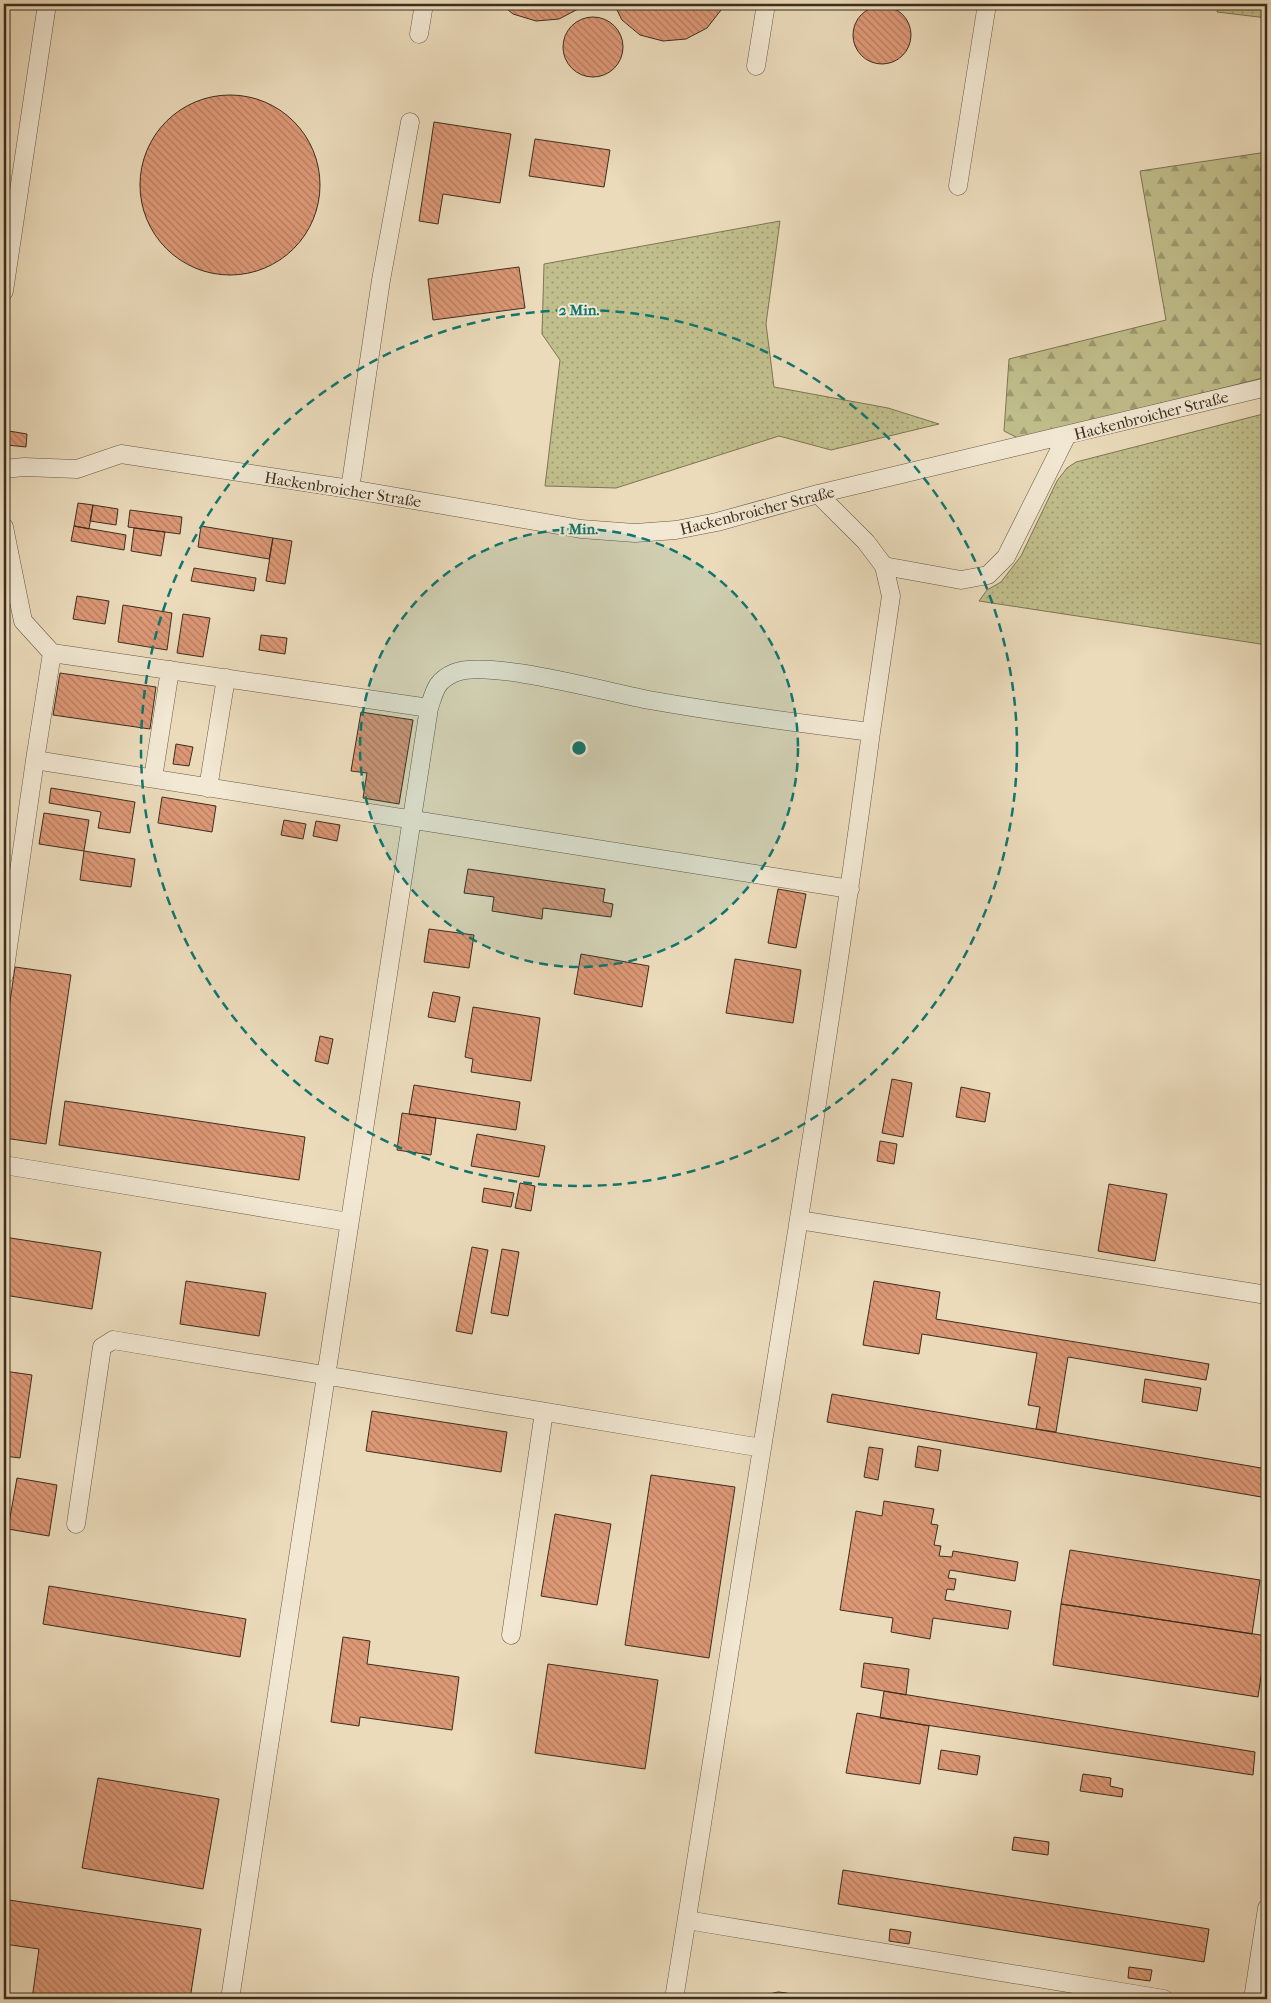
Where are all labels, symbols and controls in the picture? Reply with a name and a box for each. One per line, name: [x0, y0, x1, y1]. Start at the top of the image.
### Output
text: 2 Min.: [559, 301, 599, 319]
street label: Hackenbroicher Straße: [1072, 387, 1230, 444]
street label: Hackenbroicher Straße: [263, 468, 423, 511]
street label: Hackenbroicher Straße: [678, 482, 836, 539]
text: 1 Min.: [560, 520, 598, 538]
centre of rings: [570, 739, 588, 757]

